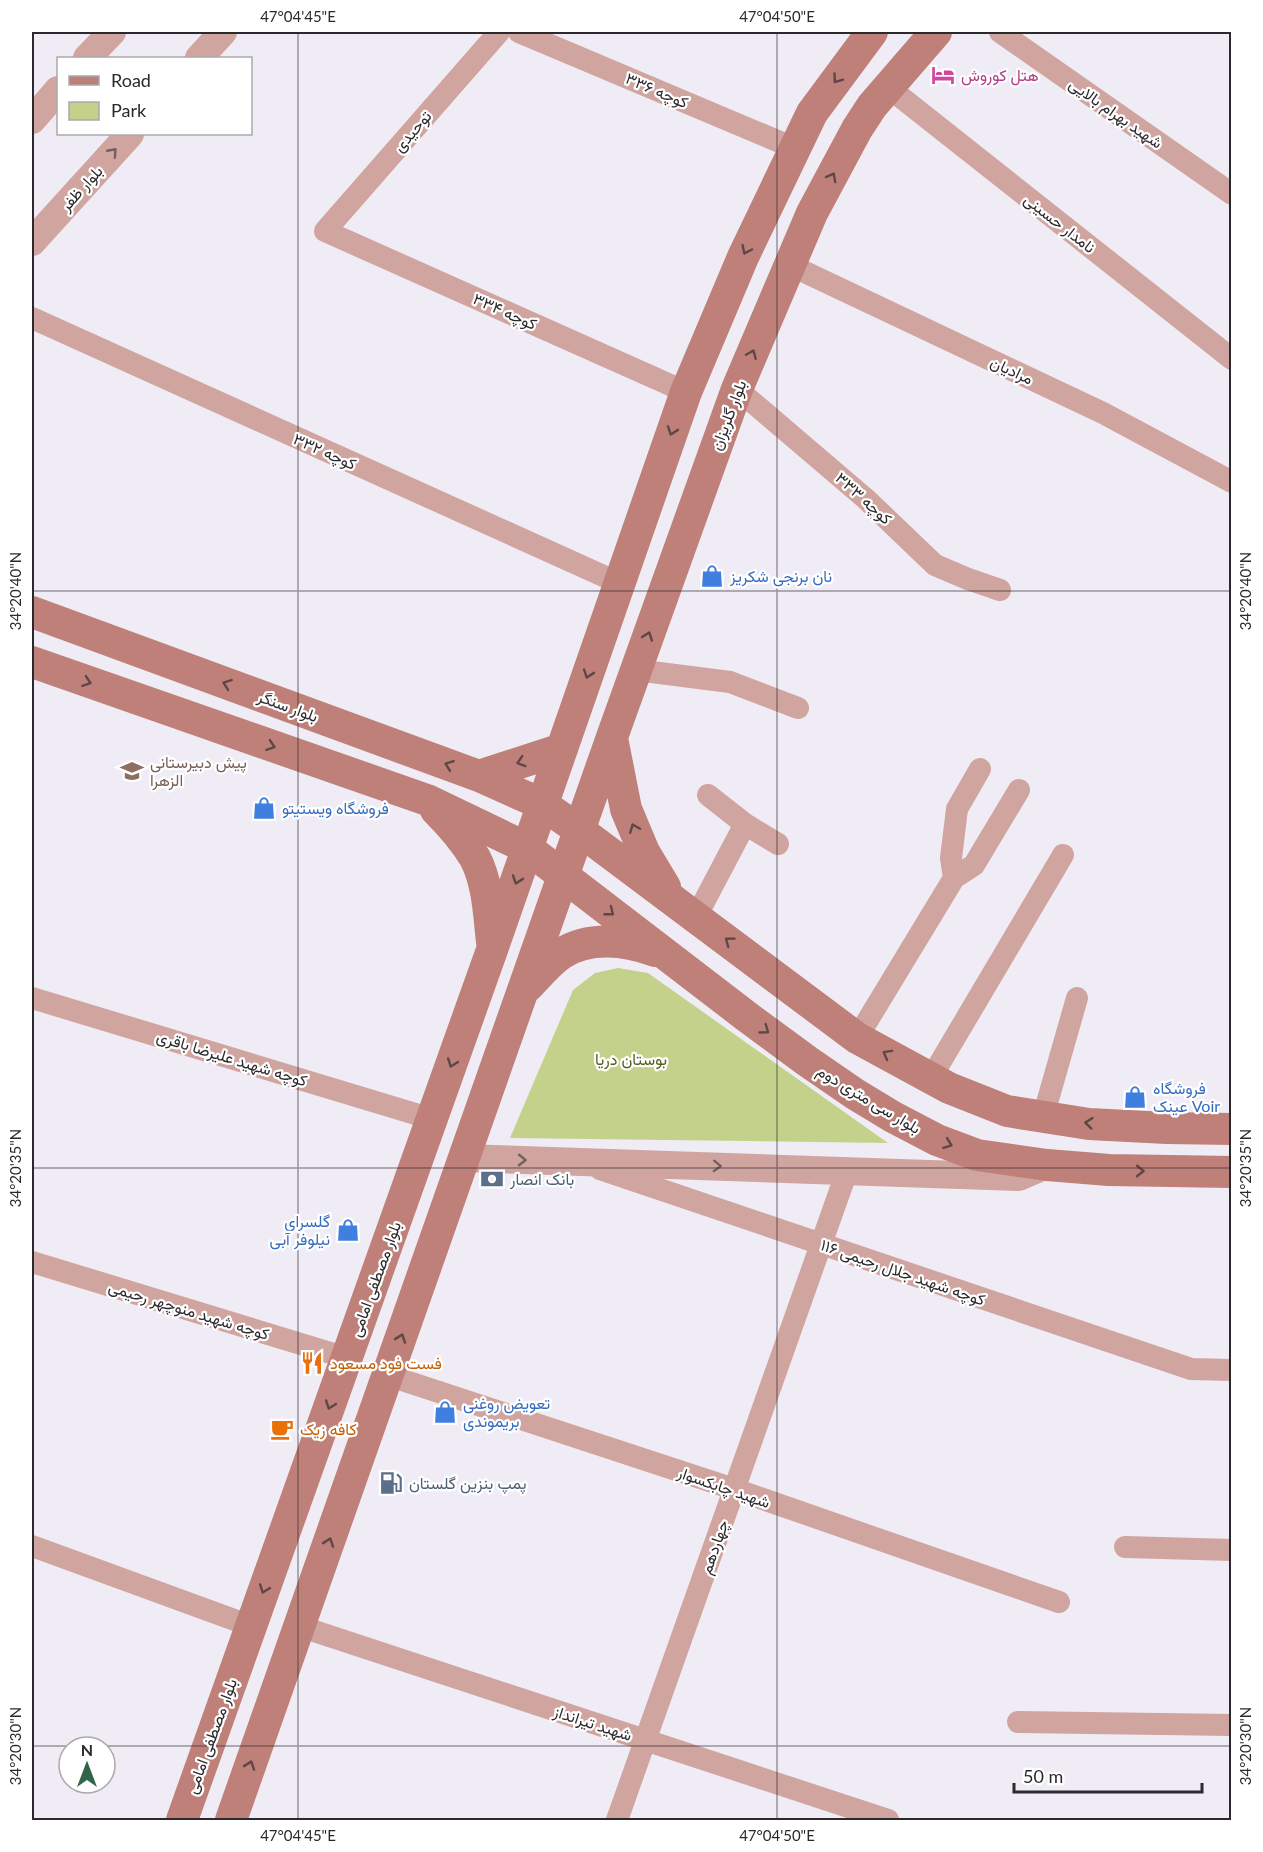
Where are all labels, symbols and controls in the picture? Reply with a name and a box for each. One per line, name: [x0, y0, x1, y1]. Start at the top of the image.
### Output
text: 47°04'45"E: [260, 7, 336, 25]
text: 47°04'50"E: [739, 7, 815, 25]
legend: [57, 57, 252, 135]
hotel icon: هتل کوروش: [930, 62, 956, 88]
place label: هتل کوروش: [961, 65, 1039, 86]
street label: کوچه ۳۳۶: [622, 68, 691, 114]
text: Road: [111, 69, 151, 91]
one-way arrow: [834, 72, 845, 83]
street label: شهید بهرام بالایی: [1065, 73, 1167, 153]
text: Park: [111, 99, 147, 121]
street label: توحیدی: [389, 106, 436, 156]
one-way arrow: [106, 149, 117, 159]
street label: بلوار ظفر: [55, 161, 108, 216]
one-way arrow: [824, 172, 836, 183]
street label: نامدار حسینی: [1020, 189, 1100, 258]
one-way arrow: [742, 244, 754, 255]
street label: کوچه ۳۳۴: [469, 288, 540, 336]
one-way arrow: [744, 350, 756, 361]
street label: مرادیان: [987, 351, 1037, 389]
street label: بلوار گلریزان: [705, 377, 751, 453]
one-way arrow: [667, 425, 680, 436]
street label: کوچه ۳۳۲: [290, 428, 360, 476]
street label: کوچه ۳۳۳: [830, 467, 896, 530]
text: 34°20'40"N: [6, 552, 24, 630]
text: 34°20'40"N: [1236, 552, 1254, 630]
shop icon: نان برنجی شکریز: [699, 563, 725, 589]
place label: نان برنجی شکریز: [729, 566, 832, 587]
one-way arrow: [641, 631, 653, 642]
one-way arrow: [582, 669, 595, 679]
one-way arrow: [81, 674, 92, 687]
one-way arrow: [222, 678, 233, 691]
street label: بلوار سنگر: [254, 686, 321, 727]
one-way arrow: [265, 738, 276, 751]
place label: پیش دبیرستانی الزهرا: [150, 752, 247, 791]
one-way arrow: [516, 755, 527, 768]
school or university icon: پیش دبیرستانی الزهرا: [119, 758, 145, 784]
one-way arrow: [445, 760, 456, 772]
shop icon: فروشگاه ویستیتو: [251, 795, 277, 821]
place label: فروشگاه ویستیتو: [282, 798, 389, 819]
one-way arrow: [629, 823, 641, 834]
one-way arrow: [511, 874, 524, 884]
one-way arrow: [603, 904, 614, 915]
one-way arrow: [724, 937, 735, 948]
one-way arrow: [758, 1023, 769, 1034]
street label: کوچه شهید علیرضا باقری: [154, 1026, 310, 1092]
park label: بوستان دریا: [595, 1049, 667, 1070]
one-way arrow: [883, 1050, 893, 1061]
one-way arrow: [446, 1057, 459, 1068]
street label: بلوار سی متری دوم: [813, 1060, 924, 1139]
place label: فروشگاه عینک Voir: [1153, 1078, 1220, 1116]
shop icon: فروشگاه عینک Voir: [1122, 1084, 1148, 1110]
one-way arrow: [1085, 1117, 1094, 1130]
text: 34°20'35"N: [6, 1129, 24, 1207]
text: 34°20'35"N: [1236, 1129, 1254, 1207]
one-way arrow: [942, 1136, 953, 1149]
one-way arrow: [518, 1153, 527, 1166]
one-way arrow: [713, 1160, 722, 1172]
one-way arrow: [1136, 1164, 1145, 1177]
bank icon: بانک انصار: [479, 1166, 505, 1192]
place label: بانک انصار: [509, 1169, 574, 1190]
place label: گلسرای نیلوفر آبی: [270, 1211, 330, 1250]
shop icon: گلسرای نیلوفر آبی: [335, 1217, 361, 1243]
street label: بلوار مصطفی امامی: [345, 1219, 406, 1340]
street label: کوچه شهید جلال رحیمی ۱۱۶: [817, 1234, 988, 1311]
street label: کوچه شهید منوچهر رحیمی: [106, 1276, 272, 1346]
one-way arrow: [393, 1333, 406, 1344]
restaurant icon: فست فود مسعود: [299, 1350, 325, 1376]
place label: فست فود مسعود: [330, 1353, 442, 1374]
place label: تعویض روغنی بریموندی: [463, 1393, 550, 1432]
one-way arrow: [324, 1399, 337, 1410]
shop icon: تعویض روغنی بریموندی: [432, 1399, 458, 1425]
cafe icon: کافه زیک: [269, 1416, 295, 1442]
place label: کافه زیک: [300, 1419, 357, 1440]
street label: شهید چابکسوار: [673, 1461, 773, 1514]
fuel station icon: پمپ بنزین گلستان: [378, 1470, 404, 1496]
place label: پمپ بنزین گلستان: [409, 1473, 526, 1495]
street label: چهاردهم: [695, 1517, 735, 1577]
one-way arrow: [321, 1537, 334, 1548]
one-way arrow: [259, 1583, 271, 1594]
street label: بلوار مصطفی امامی: [181, 1676, 242, 1797]
street label: شهید تیرانداز: [550, 1701, 635, 1746]
text: 34°20'30"N: [6, 1707, 24, 1785]
text: 34°20'30"N: [1236, 1707, 1254, 1785]
north arrow: [57, 1735, 117, 1795]
text: N: [81, 1740, 93, 1759]
scale bar: [1014, 1756, 1202, 1794]
one-way arrow: [243, 1760, 256, 1771]
text: 50 m: [1023, 1765, 1063, 1787]
text: 47°04'45"E: [260, 1826, 336, 1844]
text: 47°04'50"E: [739, 1826, 815, 1844]

